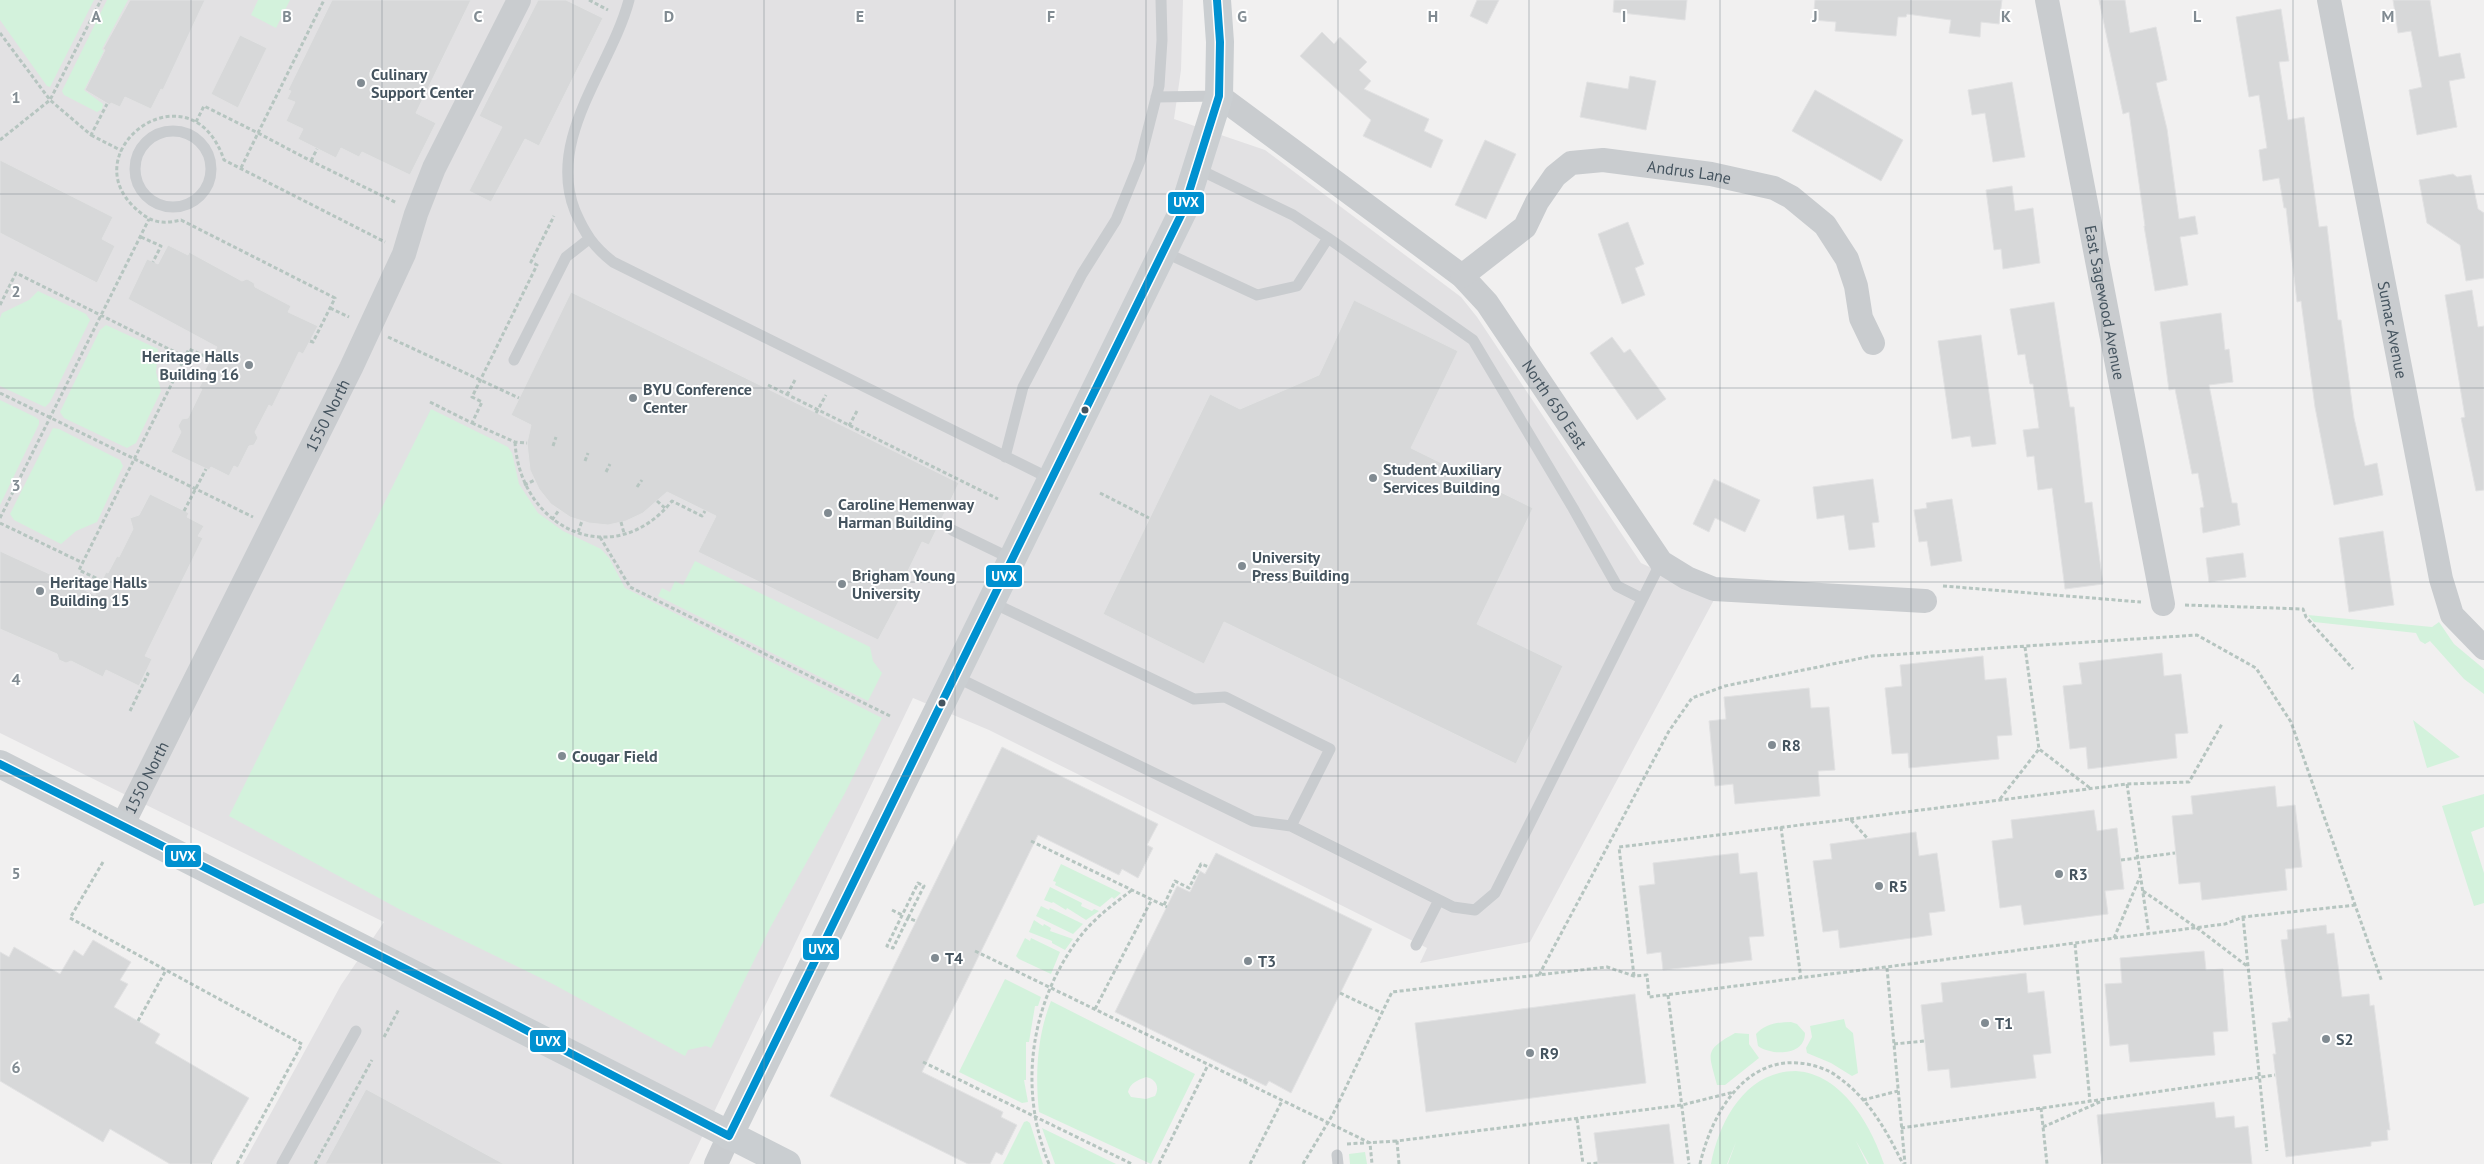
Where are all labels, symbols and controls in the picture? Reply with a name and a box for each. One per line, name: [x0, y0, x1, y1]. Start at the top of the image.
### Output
text: A: [91, 6, 101, 26]
text: B: [282, 6, 292, 26]
text: C: [474, 6, 483, 26]
text: D: [664, 6, 674, 26]
text: E: [856, 6, 864, 26]
text: F: [1047, 6, 1055, 26]
text: G: [1237, 6, 1247, 26]
text: H: [1428, 6, 1438, 26]
text: I: [1622, 6, 1626, 26]
text: J: [1811, 6, 1818, 26]
text: K: [2001, 6, 2011, 26]
text: L: [2193, 6, 2202, 26]
text: M: [2382, 6, 2394, 26]
place label: Culinary Support Center: [371, 64, 474, 102]
marker: Culinary Support Center: [355, 77, 367, 89]
text: 1: [11, 87, 21, 107]
street label: Andrus Lane: [1646, 156, 1733, 188]
line badge: UVX: [1167, 191, 1205, 215]
text: UVX: [1173, 193, 1199, 211]
street label: East Sagewood Avenue: [2080, 223, 2130, 382]
street label: Sumac Avenue: [2374, 280, 2412, 380]
text: 2: [11, 281, 21, 301]
place label: Heritage Halls Building 16: [142, 346, 239, 384]
street label: North 650 East: [1518, 356, 1592, 453]
marker: Heritage Halls Building 16: [243, 359, 255, 371]
street label: 1550 North: [301, 376, 354, 455]
place label: BYU Conference Center: [643, 379, 752, 417]
marker: BYU Conference Center: [627, 392, 639, 404]
unlabelled marker: [1080, 405, 1090, 415]
place label: Student Auxiliary Services Building: [1383, 459, 1502, 497]
marker: Student Auxiliary Services Building: [1367, 472, 1379, 484]
text: 3: [11, 475, 21, 495]
place label: Caroline Hemenway Harman Building: [838, 494, 975, 532]
marker: Caroline Hemenway Harman Building: [822, 507, 834, 519]
place label: University Press Building: [1252, 547, 1349, 585]
marker: University Press Building: [1236, 560, 1248, 572]
line badge: UVX: [985, 564, 1023, 588]
place label: Brigham Young University: [852, 565, 955, 603]
text: UVX: [991, 567, 1017, 585]
place label: Heritage Halls Building 15: [50, 572, 147, 610]
marker: Brigham Young University: [836, 578, 848, 590]
marker: Heritage Halls Building 15: [34, 585, 46, 597]
text: 4: [11, 669, 21, 689]
unlabelled marker: [937, 698, 947, 708]
place label: R8: [1782, 735, 1801, 755]
street label: 1550 North: [120, 738, 173, 817]
marker: R8: [1766, 739, 1778, 751]
place label: Cougar Field: [572, 746, 658, 766]
marker: Cougar Field: [556, 750, 568, 762]
line badge: UVX: [164, 844, 202, 868]
text: UVX: [170, 847, 196, 865]
text: 5: [11, 863, 21, 883]
place label: R3: [2069, 864, 2088, 884]
marker: R3: [2053, 868, 2065, 880]
place label: R5: [1889, 876, 1908, 896]
marker: R5: [1873, 880, 1885, 892]
line badge: UVX: [802, 937, 840, 961]
text: UVX: [808, 940, 834, 958]
place label: T4: [945, 948, 963, 968]
place label: T3: [1258, 951, 1276, 971]
marker: T4: [929, 952, 941, 964]
marker: T3: [1242, 955, 1254, 967]
place label: T1: [1995, 1013, 2013, 1033]
marker: T1: [1979, 1017, 1991, 1029]
line badge: UVX: [529, 1029, 567, 1053]
place label: S2: [2336, 1029, 2354, 1049]
text: UVX: [535, 1032, 561, 1050]
marker: S2: [2320, 1033, 2332, 1045]
place label: R9: [1540, 1043, 1559, 1063]
marker: R9: [1524, 1047, 1536, 1059]
text: 6: [11, 1057, 21, 1077]

